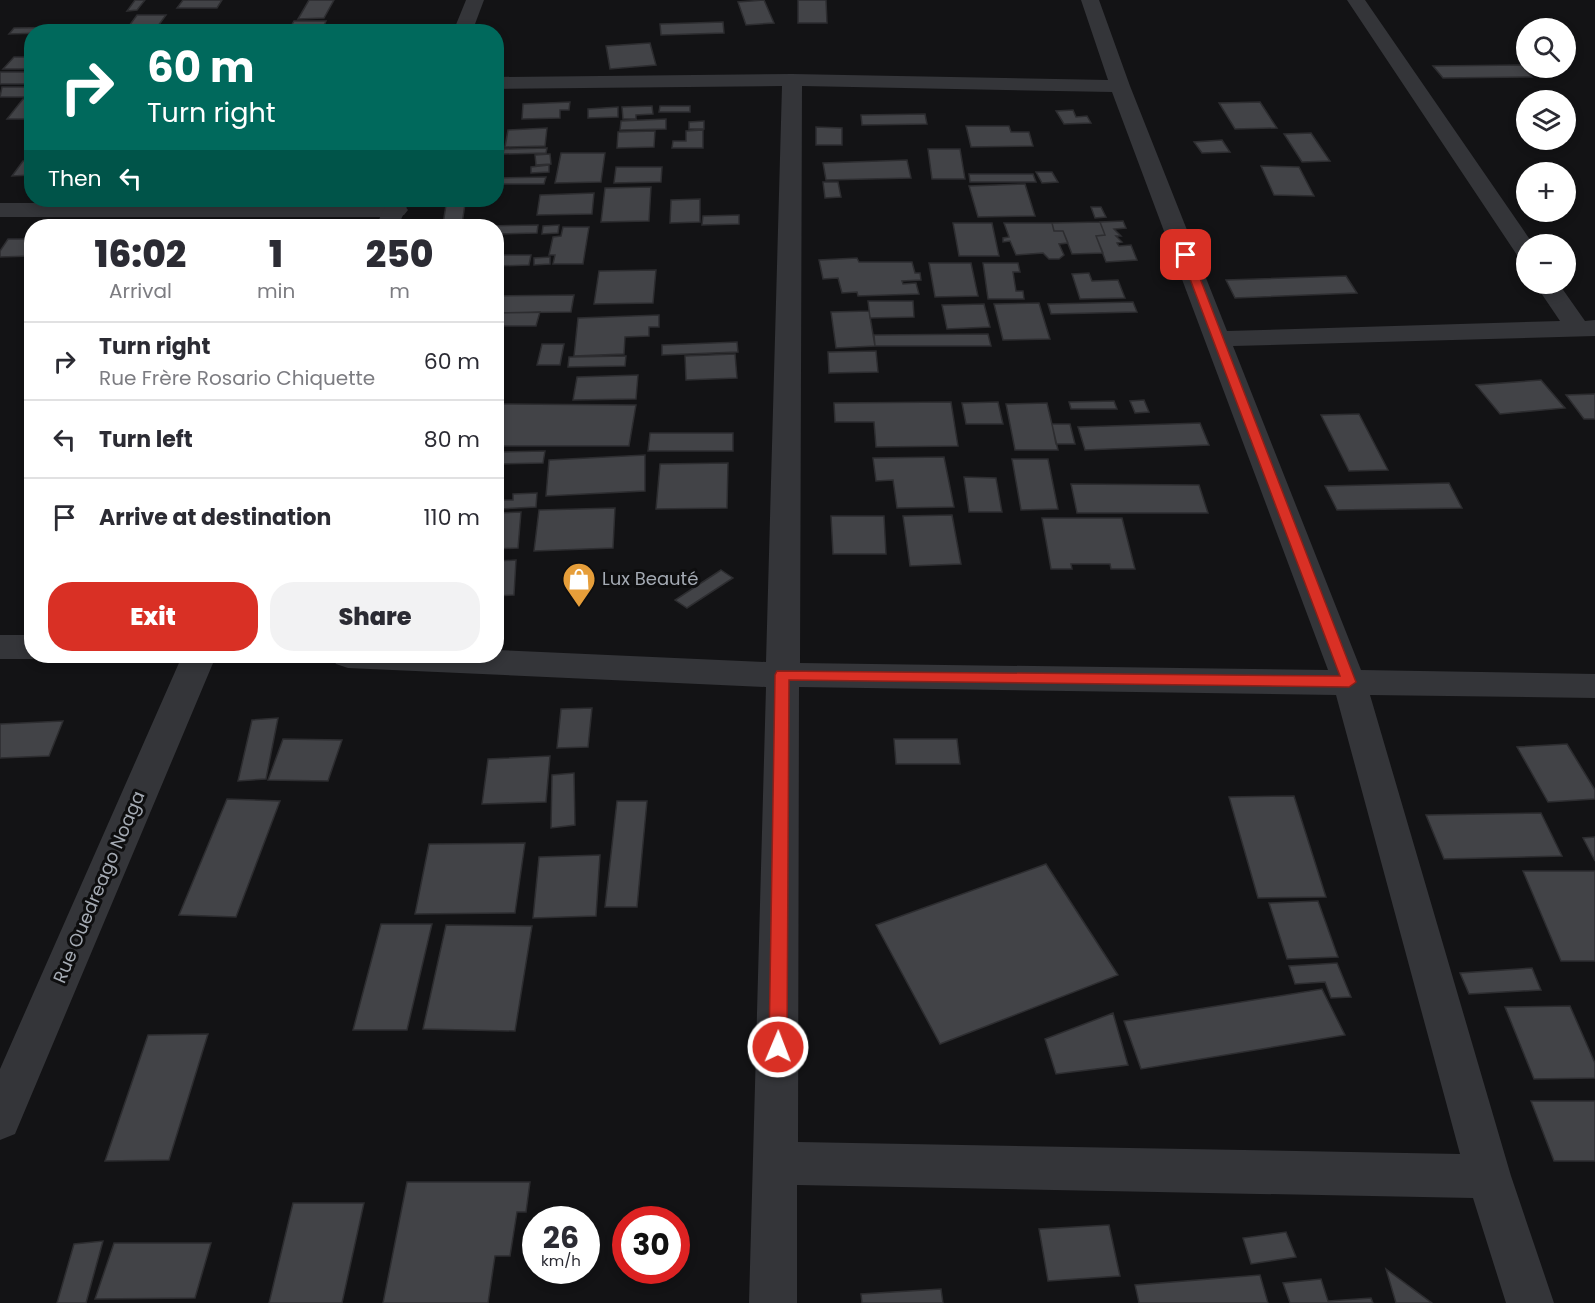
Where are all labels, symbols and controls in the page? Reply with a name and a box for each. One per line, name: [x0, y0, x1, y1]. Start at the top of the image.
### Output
map controls: [1516, 18, 1576, 294]
button: search: [1516, 18, 1576, 78]
text: 60 m: [147, 38, 255, 97]
icon: right: [48, 48, 126, 126]
button: layers: [1516, 90, 1576, 150]
text: Turn right: [147, 94, 276, 131]
icon: left: [114, 162, 147, 195]
button: +: [1516, 162, 1576, 222]
text: Then: [48, 163, 102, 194]
text: 16:02: [95, 229, 186, 280]
text: 1: [269, 229, 283, 280]
text: 250: [366, 229, 433, 280]
pin: [1160, 229, 1211, 280]
button: −: [1516, 234, 1576, 294]
icon: arrive: [1169, 238, 1202, 271]
text: Arrival: [109, 277, 172, 305]
text: min: [257, 277, 295, 305]
text: m: [389, 277, 410, 305]
text: Turn right: [99, 331, 210, 362]
icon: right: [48, 345, 81, 378]
text: 60 m: [424, 346, 480, 377]
text: Rue Frère Rosario Chiquette: [99, 364, 375, 392]
icon: left: [48, 423, 81, 456]
text: Turn left: [99, 424, 193, 455]
text: 80 m: [424, 424, 480, 455]
icon: arrive: [48, 501, 81, 534]
text: Arrive at destination: [99, 502, 331, 533]
text: 110 m: [424, 502, 480, 533]
shop icon: Lux Beauté: [561, 561, 597, 608]
place label: Lux Beauté: [602, 566, 698, 591]
button: Exit: [48, 582, 258, 651]
button: Share: [270, 582, 480, 651]
street label: Rue Ouedreago Noaga: [47, 787, 150, 987]
position arrow: [746, 1015, 810, 1079]
speed limit sign: 30: [612, 1206, 690, 1284]
text: 26: [543, 1216, 579, 1259]
text: km/h: [541, 1250, 581, 1271]

